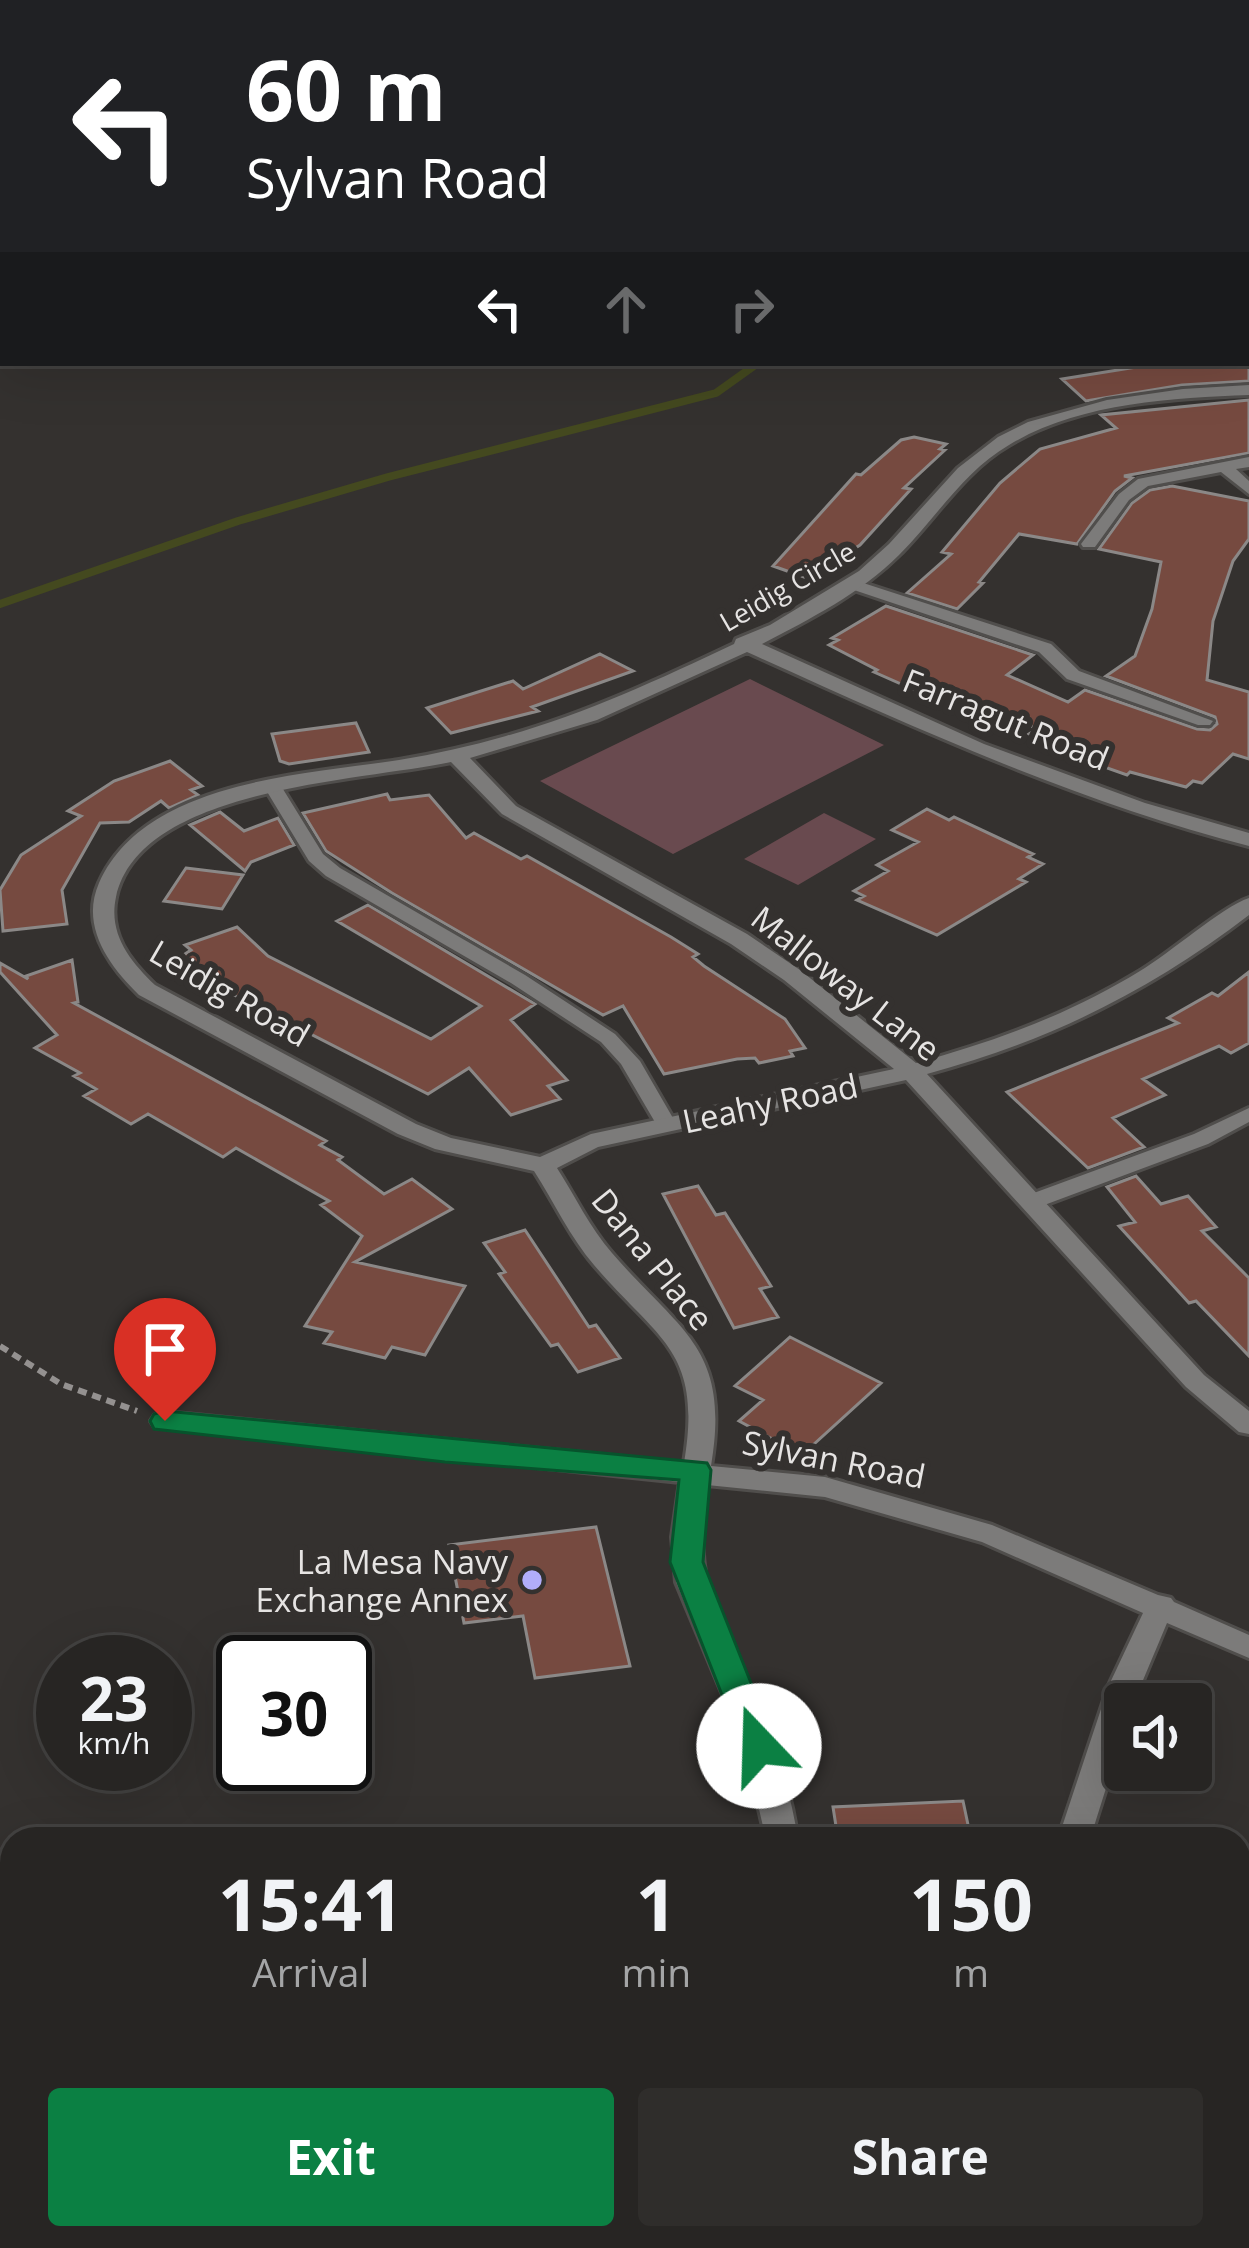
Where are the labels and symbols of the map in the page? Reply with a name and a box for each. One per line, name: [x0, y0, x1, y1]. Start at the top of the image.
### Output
street label: Leidig Circle: [712, 532, 862, 640]
street label: Farragut Road: [897, 657, 1115, 781]
street label: Malloway Lane: [742, 895, 950, 1071]
street label: Leidig Road: [142, 929, 318, 1057]
street label: Leahy Road: [678, 1062, 862, 1144]
street label: Dana Place: [582, 1179, 724, 1339]
pin: [114, 1298, 216, 1421]
street label: Sylvan Road: [739, 1419, 929, 1499]
place label: La Mesa Navy Exchange Annex: [256, 1539, 508, 1622]
marker: La Mesa Navy Exchange Annex: [519, 1567, 545, 1593]
speed limit sign: 30: [216, 1635, 372, 1791]
position arrow: [696, 1683, 822, 1809]

